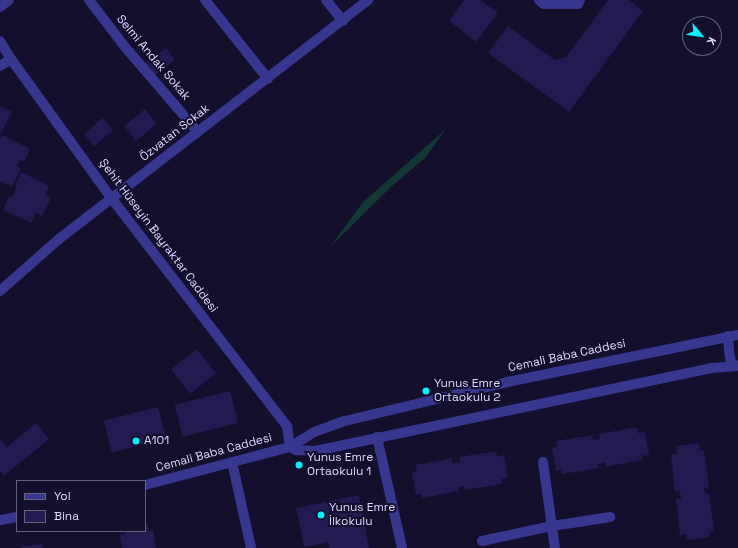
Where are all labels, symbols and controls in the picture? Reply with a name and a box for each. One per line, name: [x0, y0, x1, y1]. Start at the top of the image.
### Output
street label: Selmi Andak Sokak: [113, 12, 193, 104]
north arrow: [682, 16, 722, 56]
text: K: [704, 35, 719, 48]
street label: Özvatan Sokak: [137, 101, 213, 165]
street label: Şehit Hüseyin Bayraktar Caddesi: [95, 156, 221, 316]
street label: Cemali Baba Caddesi: [507, 337, 627, 375]
place label: Yunus Emre Ortaokulu 2: [434, 377, 501, 405]
marker: Yunus Emre Ortaokulu 2: [421, 386, 431, 396]
street label: Cemali Baba Caddesi: [154, 431, 274, 475]
place label: A101: [144, 434, 169, 448]
marker: A101: [131, 436, 141, 446]
place label: Yunus Emre Ortaokulu 1: [307, 451, 373, 479]
marker: Yunus Emre Ortaokulu 1: [294, 460, 304, 470]
legend: [16, 480, 146, 532]
text: Yol: [54, 488, 71, 504]
place label: Yunus Emre İlkokulu: [329, 501, 395, 529]
text: Bina: [54, 508, 79, 524]
marker: Yunus Emre İlkokulu: [316, 510, 326, 520]

